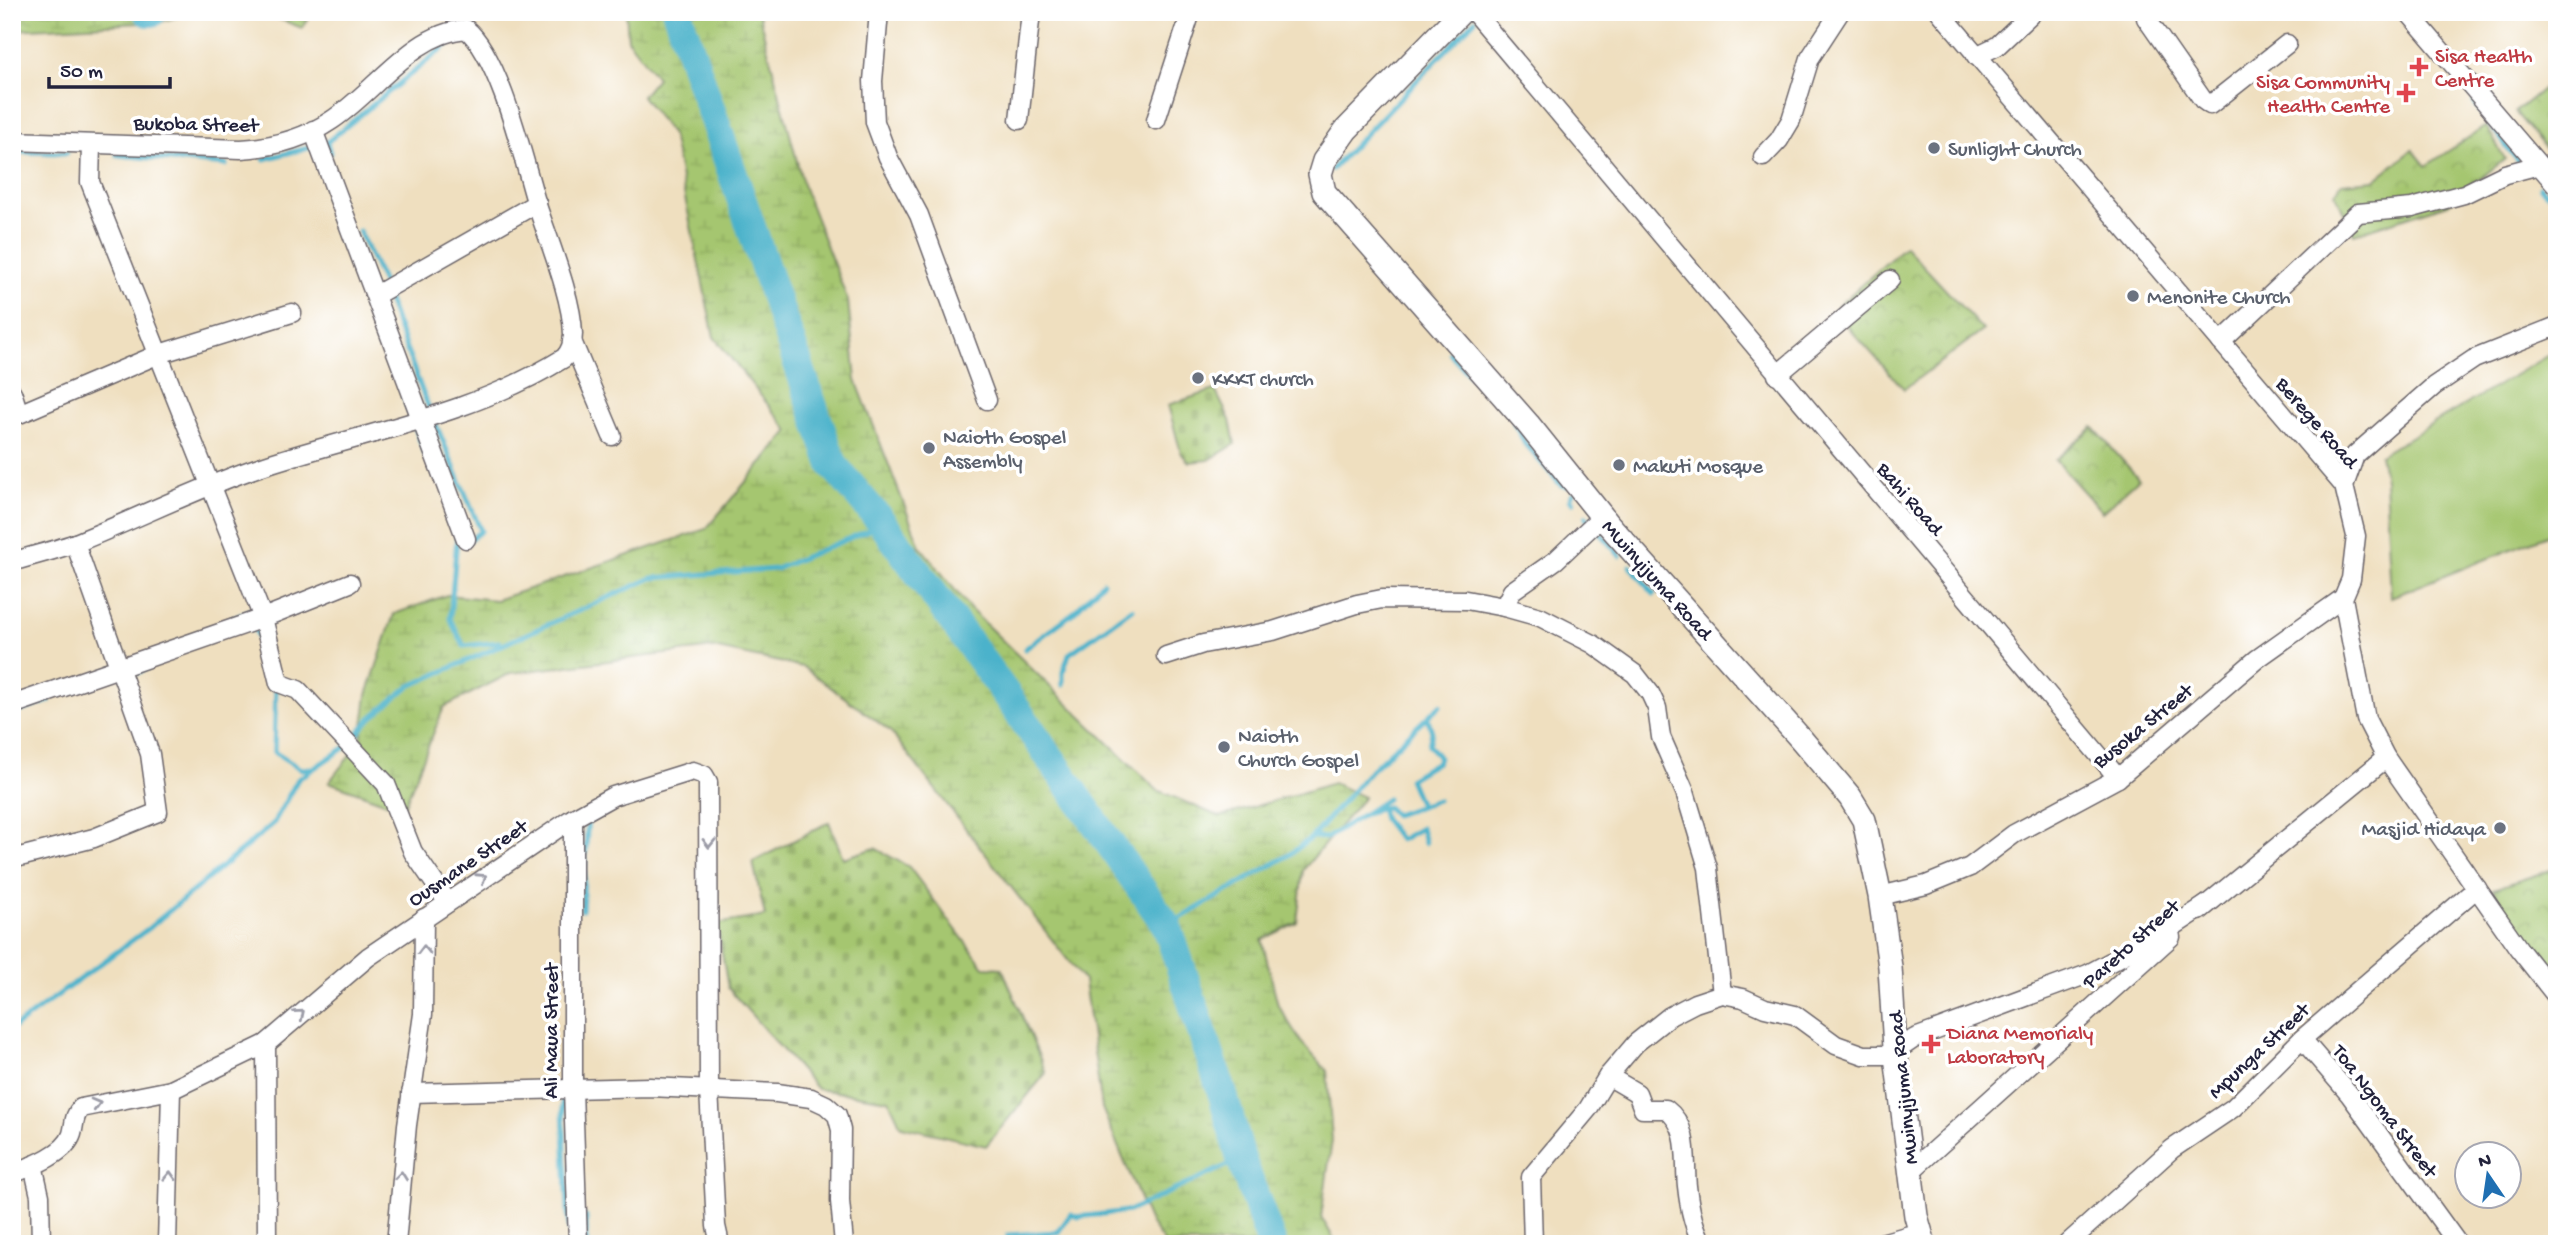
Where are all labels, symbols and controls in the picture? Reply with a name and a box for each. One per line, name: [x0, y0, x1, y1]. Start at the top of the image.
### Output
scale bar: [49, 46, 170, 90]
place label: Sisa Health Centre: [2435, 46, 2533, 95]
marker: Sisa Health Centre: [2409, 57, 2429, 77]
text: 50 m: [60, 61, 103, 86]
place label: Sisa Community Health Centre: [2256, 72, 2391, 121]
marker: Sisa Community Health Centre: [2396, 83, 2416, 103]
street label: Bukoba Street: [132, 113, 261, 140]
place label: Sunlight Church: [1948, 139, 2082, 164]
marker: Sunlight Church: [1926, 140, 1942, 156]
place label: Menonite Church: [2147, 287, 2291, 312]
marker: Menonite Church: [2125, 288, 2141, 304]
place label: KKKT church: [1212, 369, 1314, 394]
marker: KKKT church: [1190, 370, 1206, 386]
street label: Berege Road: [2268, 373, 2363, 477]
place label: Naioth Gospel Assembly: [943, 427, 1066, 476]
marker: Naioth Gospel Assembly: [921, 440, 937, 456]
place label: Makuti Mosque: [1633, 456, 1764, 481]
marker: Makuti Mosque: [1611, 457, 1627, 473]
street label: Bahi Road: [1869, 458, 1948, 543]
street label: Mwinyijuma Road: [1595, 516, 1717, 648]
street label: Busoka Street: [2088, 678, 2201, 776]
place label: Naioth Church Gospel: [1238, 726, 1359, 775]
marker: Naioth Church Gospel: [1216, 739, 1232, 755]
street label: Ousmane Street: [405, 814, 535, 914]
place label: Masjid Hidaya: [2362, 819, 2487, 844]
marker: Masjid Hidaya: [2492, 820, 2508, 836]
one-way arrow: [701, 838, 717, 848]
one-way arrow: [474, 874, 487, 886]
street label: Pareto Street: [2078, 894, 2188, 996]
one-way arrow: [417, 944, 432, 955]
street label: Ali Maua Street: [541, 961, 566, 1099]
street label: Mpunga Street: [2205, 998, 2318, 1106]
street label: Mwinyijuma Road: [1885, 1008, 1926, 1165]
one-way arrow: [292, 1010, 305, 1022]
place label: Diana Memorialy Laboratory: [1945, 1023, 2093, 1072]
marker: Diana Memorialy Laboratory: [1921, 1034, 1941, 1054]
street label: Toa Ngoma Street: [2325, 1040, 2443, 1185]
one-way arrow: [90, 1098, 102, 1112]
north arrow: [2454, 1140, 2524, 1210]
text: N: [2476, 1149, 2494, 1174]
one-way arrow: [163, 1170, 178, 1181]
one-way arrow: [394, 1170, 409, 1182]

